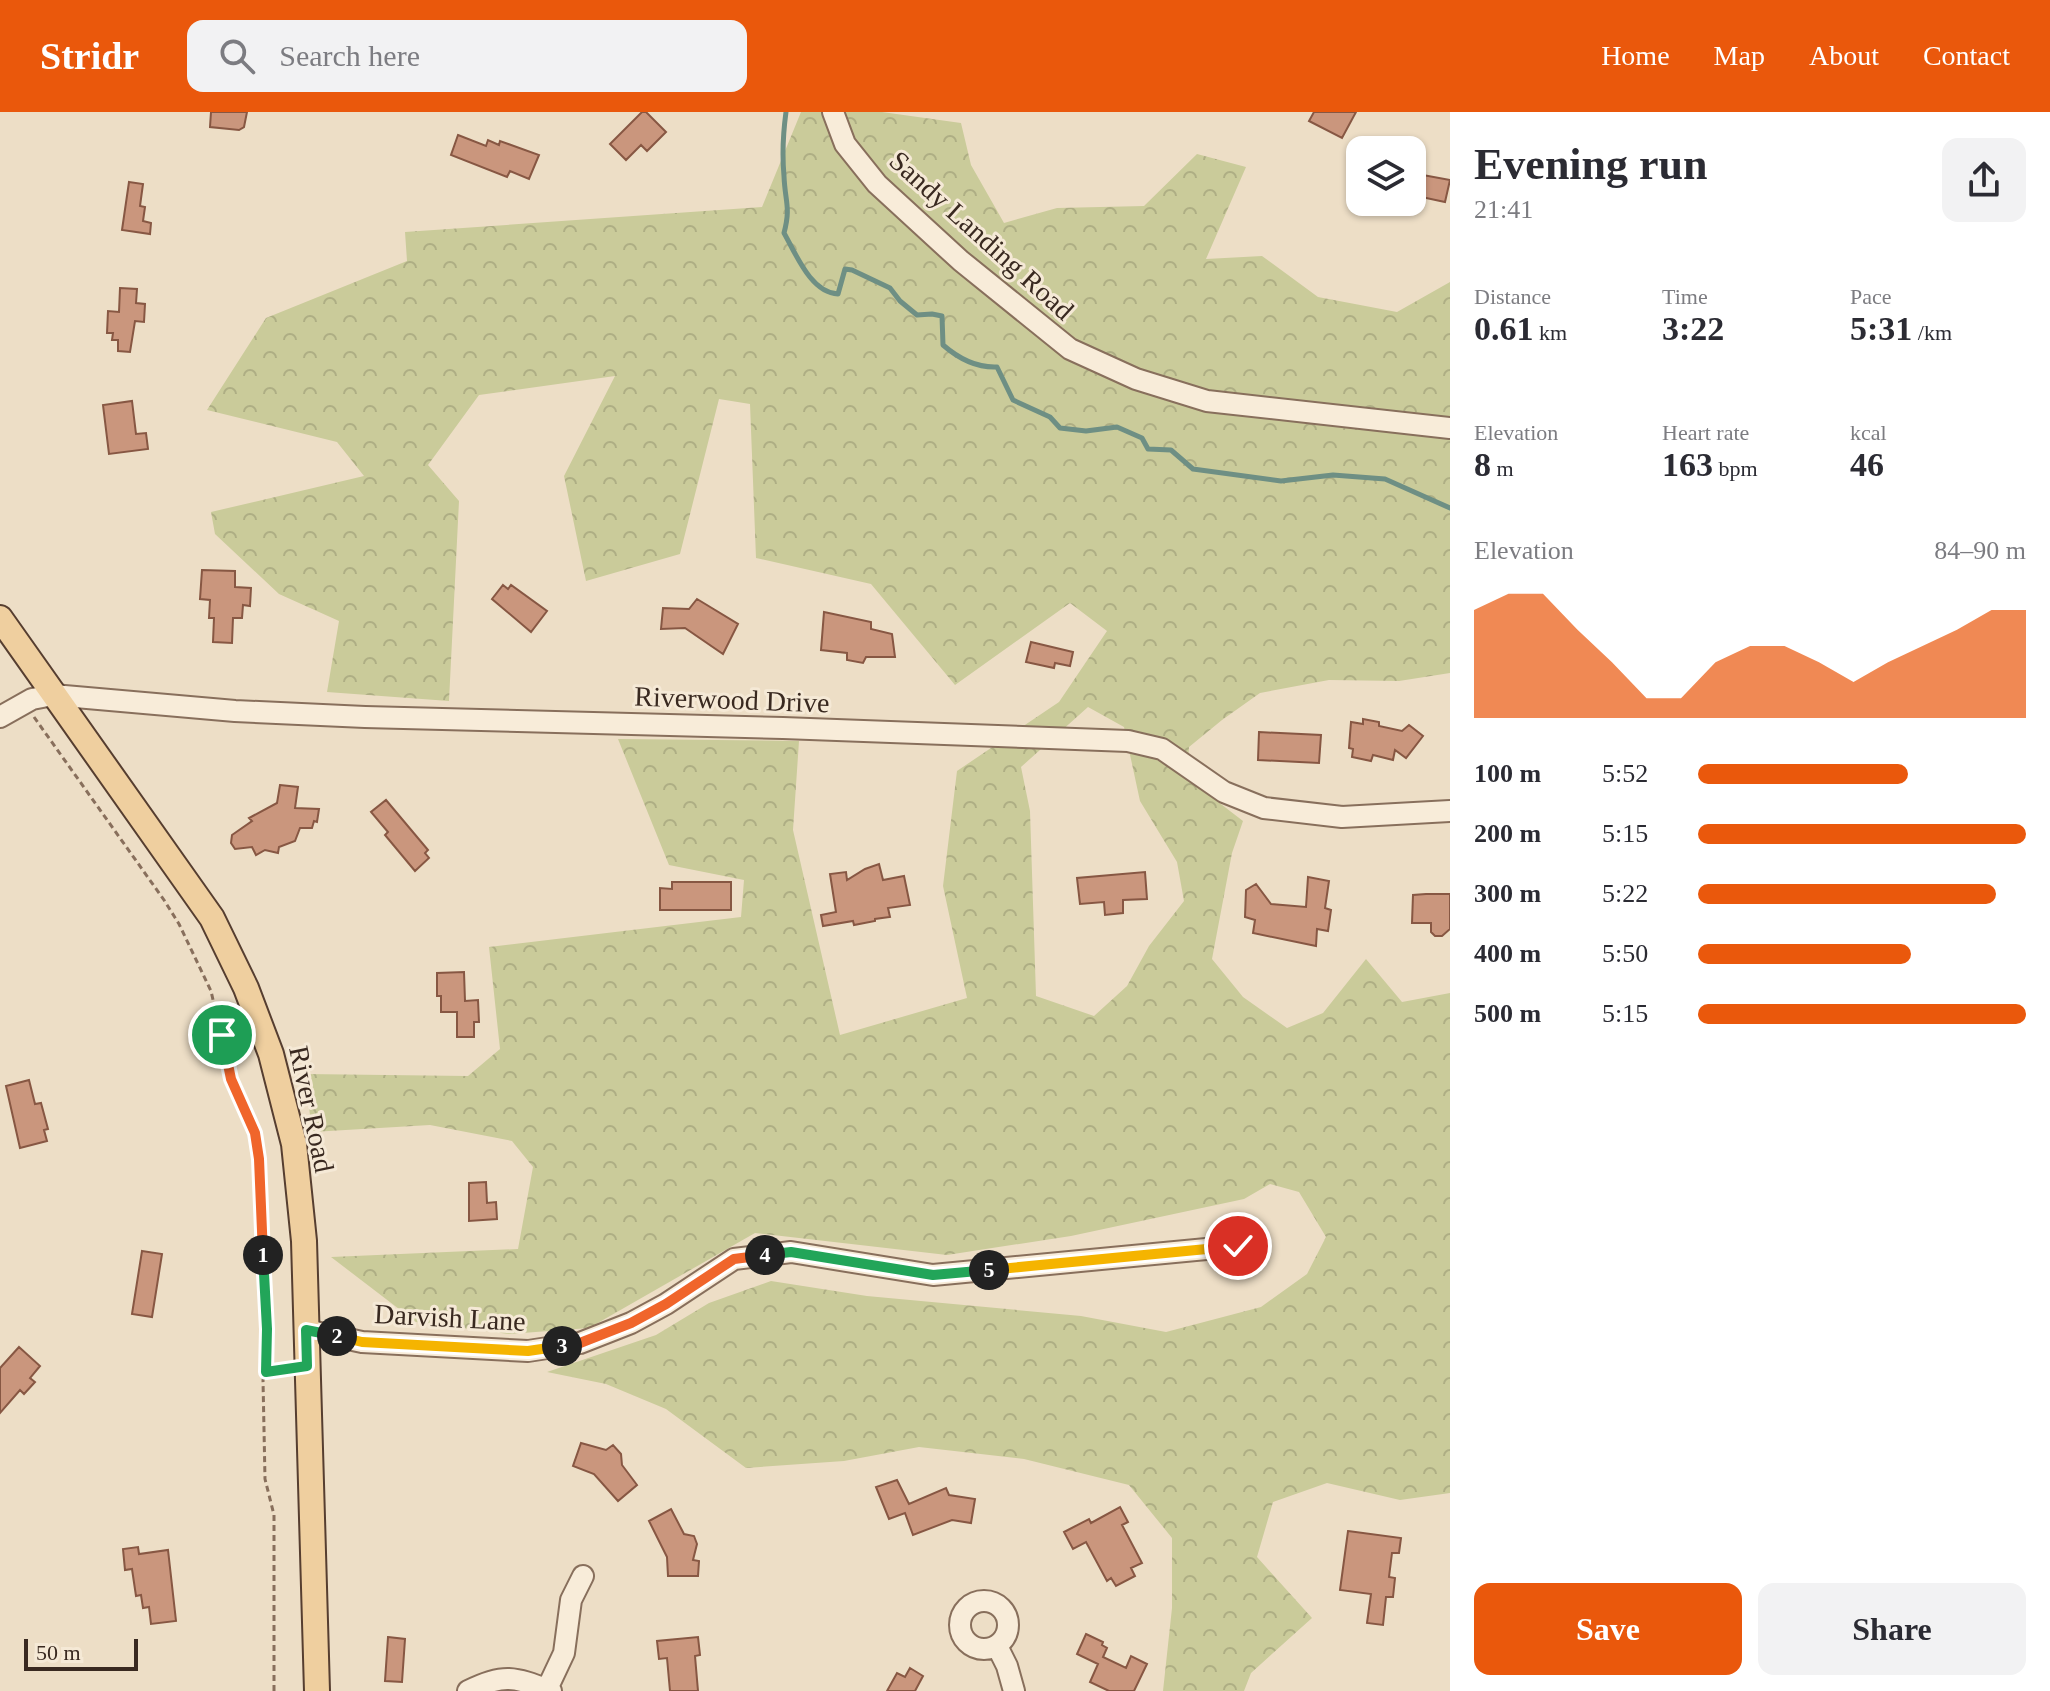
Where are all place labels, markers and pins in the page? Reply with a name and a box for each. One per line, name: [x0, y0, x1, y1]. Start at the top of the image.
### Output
pin: [188, 1001, 256, 1069]
pin: [1204, 1212, 1272, 1280]
pin: 1: [243, 1235, 283, 1275]
pin: 4: [745, 1235, 785, 1275]
pin: 5: [969, 1250, 1009, 1290]
pin: 2: [317, 1316, 357, 1356]
pin: 3: [542, 1326, 582, 1366]

